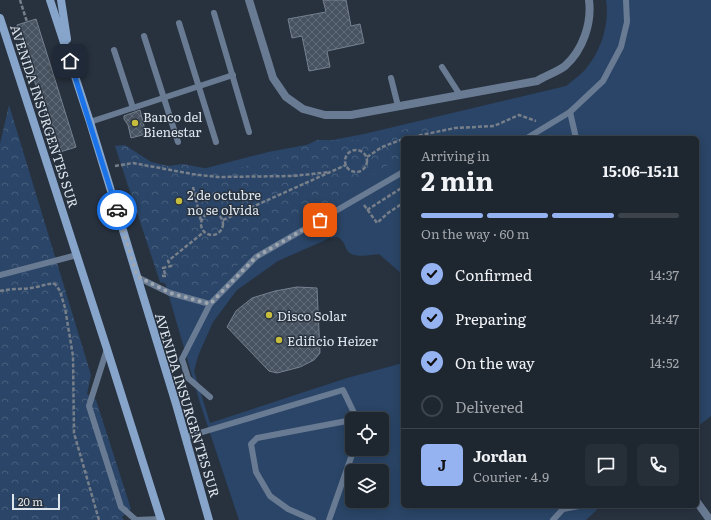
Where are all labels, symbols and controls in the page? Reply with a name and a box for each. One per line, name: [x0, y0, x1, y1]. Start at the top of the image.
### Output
street label: AVENIDA INSURGENTES SUR: [6, 22, 84, 211]
pin: [53, 44, 87, 78]
icon: home: [59, 50, 81, 72]
place label: Banco del Bienestar: [143, 107, 203, 141]
marker: Banco del Bienestar: [130, 118, 140, 128]
text: Arriving in: [421, 146, 490, 165]
text: 15:06–15:11: [602, 159, 679, 182]
text: 2 min: [421, 160, 494, 199]
place label: 2 de octubre no se olvida: [187, 185, 261, 219]
courier: [97, 190, 137, 230]
marker: 2 de octubre no se olvida: [174, 196, 184, 206]
icon: car: [106, 199, 128, 221]
pin: [303, 203, 337, 237]
icon: bag: [309, 209, 331, 231]
text: On the way · 60 m: [421, 224, 529, 243]
icon: check: [421, 263, 443, 285]
text: Confirmed: [455, 263, 532, 286]
text: 14:37: [650, 265, 679, 284]
place label: Disco Solar: [277, 306, 347, 325]
icon: check: [421, 307, 443, 329]
text: Preparing: [455, 307, 526, 330]
text: 14:47: [650, 309, 679, 328]
street label: AVENIDA INSURGENTES SUR: [151, 310, 225, 500]
marker: Disco Solar: [264, 310, 274, 320]
place label: Edificio Heizer: [287, 331, 379, 350]
marker: Edificio Heizer: [274, 335, 284, 345]
icon: check: [421, 351, 443, 373]
text: On the way: [455, 351, 535, 374]
text: 14:52: [650, 353, 679, 372]
text: Delivered: [455, 395, 524, 418]
map controls: [345, 412, 389, 508]
button: locate: [345, 412, 389, 456]
text: Jordan: [473, 444, 527, 467]
button: chat: [585, 444, 627, 486]
button: phone: [637, 444, 679, 486]
text: J: [438, 453, 446, 476]
button: layers: [345, 464, 389, 508]
text: Courier · 4.9: [473, 467, 549, 486]
scale bar: [12, 492, 60, 511]
text: 20 m: [18, 493, 43, 509]

